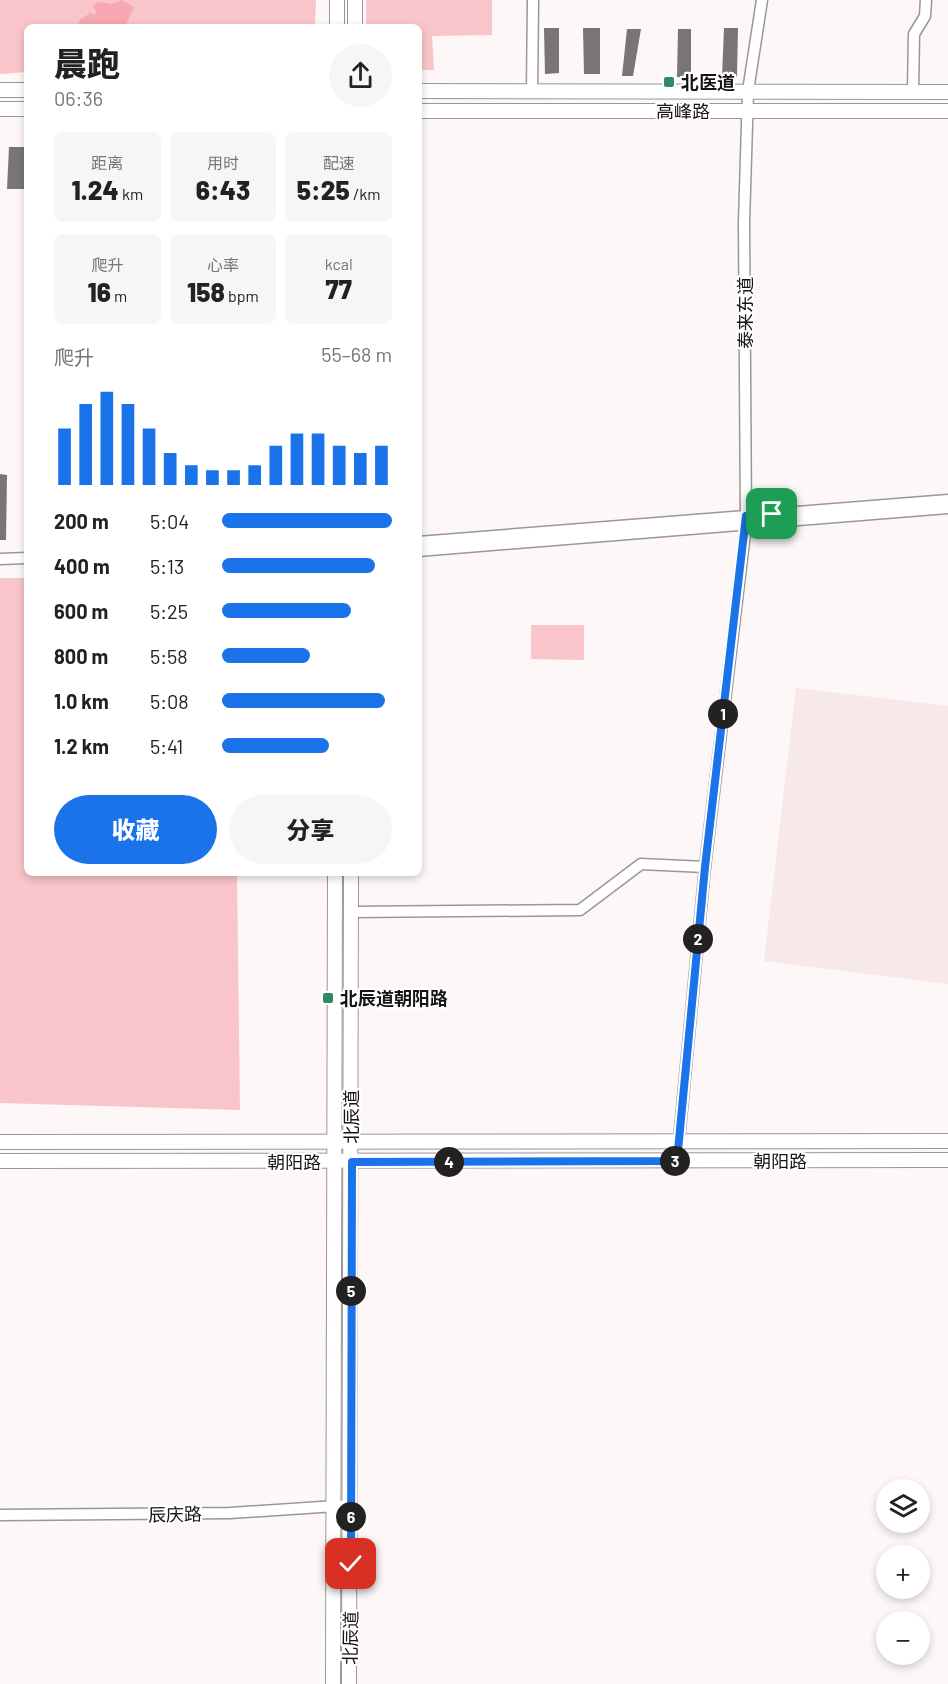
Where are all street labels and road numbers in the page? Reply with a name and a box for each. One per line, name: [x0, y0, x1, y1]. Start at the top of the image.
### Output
street label: 高峰路: [656, 100, 710, 122]
street label: 泰来东道: [734, 277, 756, 349]
street label: 北辰道: [340, 1090, 362, 1144]
street label: 朝阳路: [753, 1150, 807, 1172]
street label: 朝阳路: [267, 1151, 321, 1173]
street label: 辰庆路: [148, 1503, 202, 1525]
street label: 北辰道: [339, 1611, 361, 1665]

